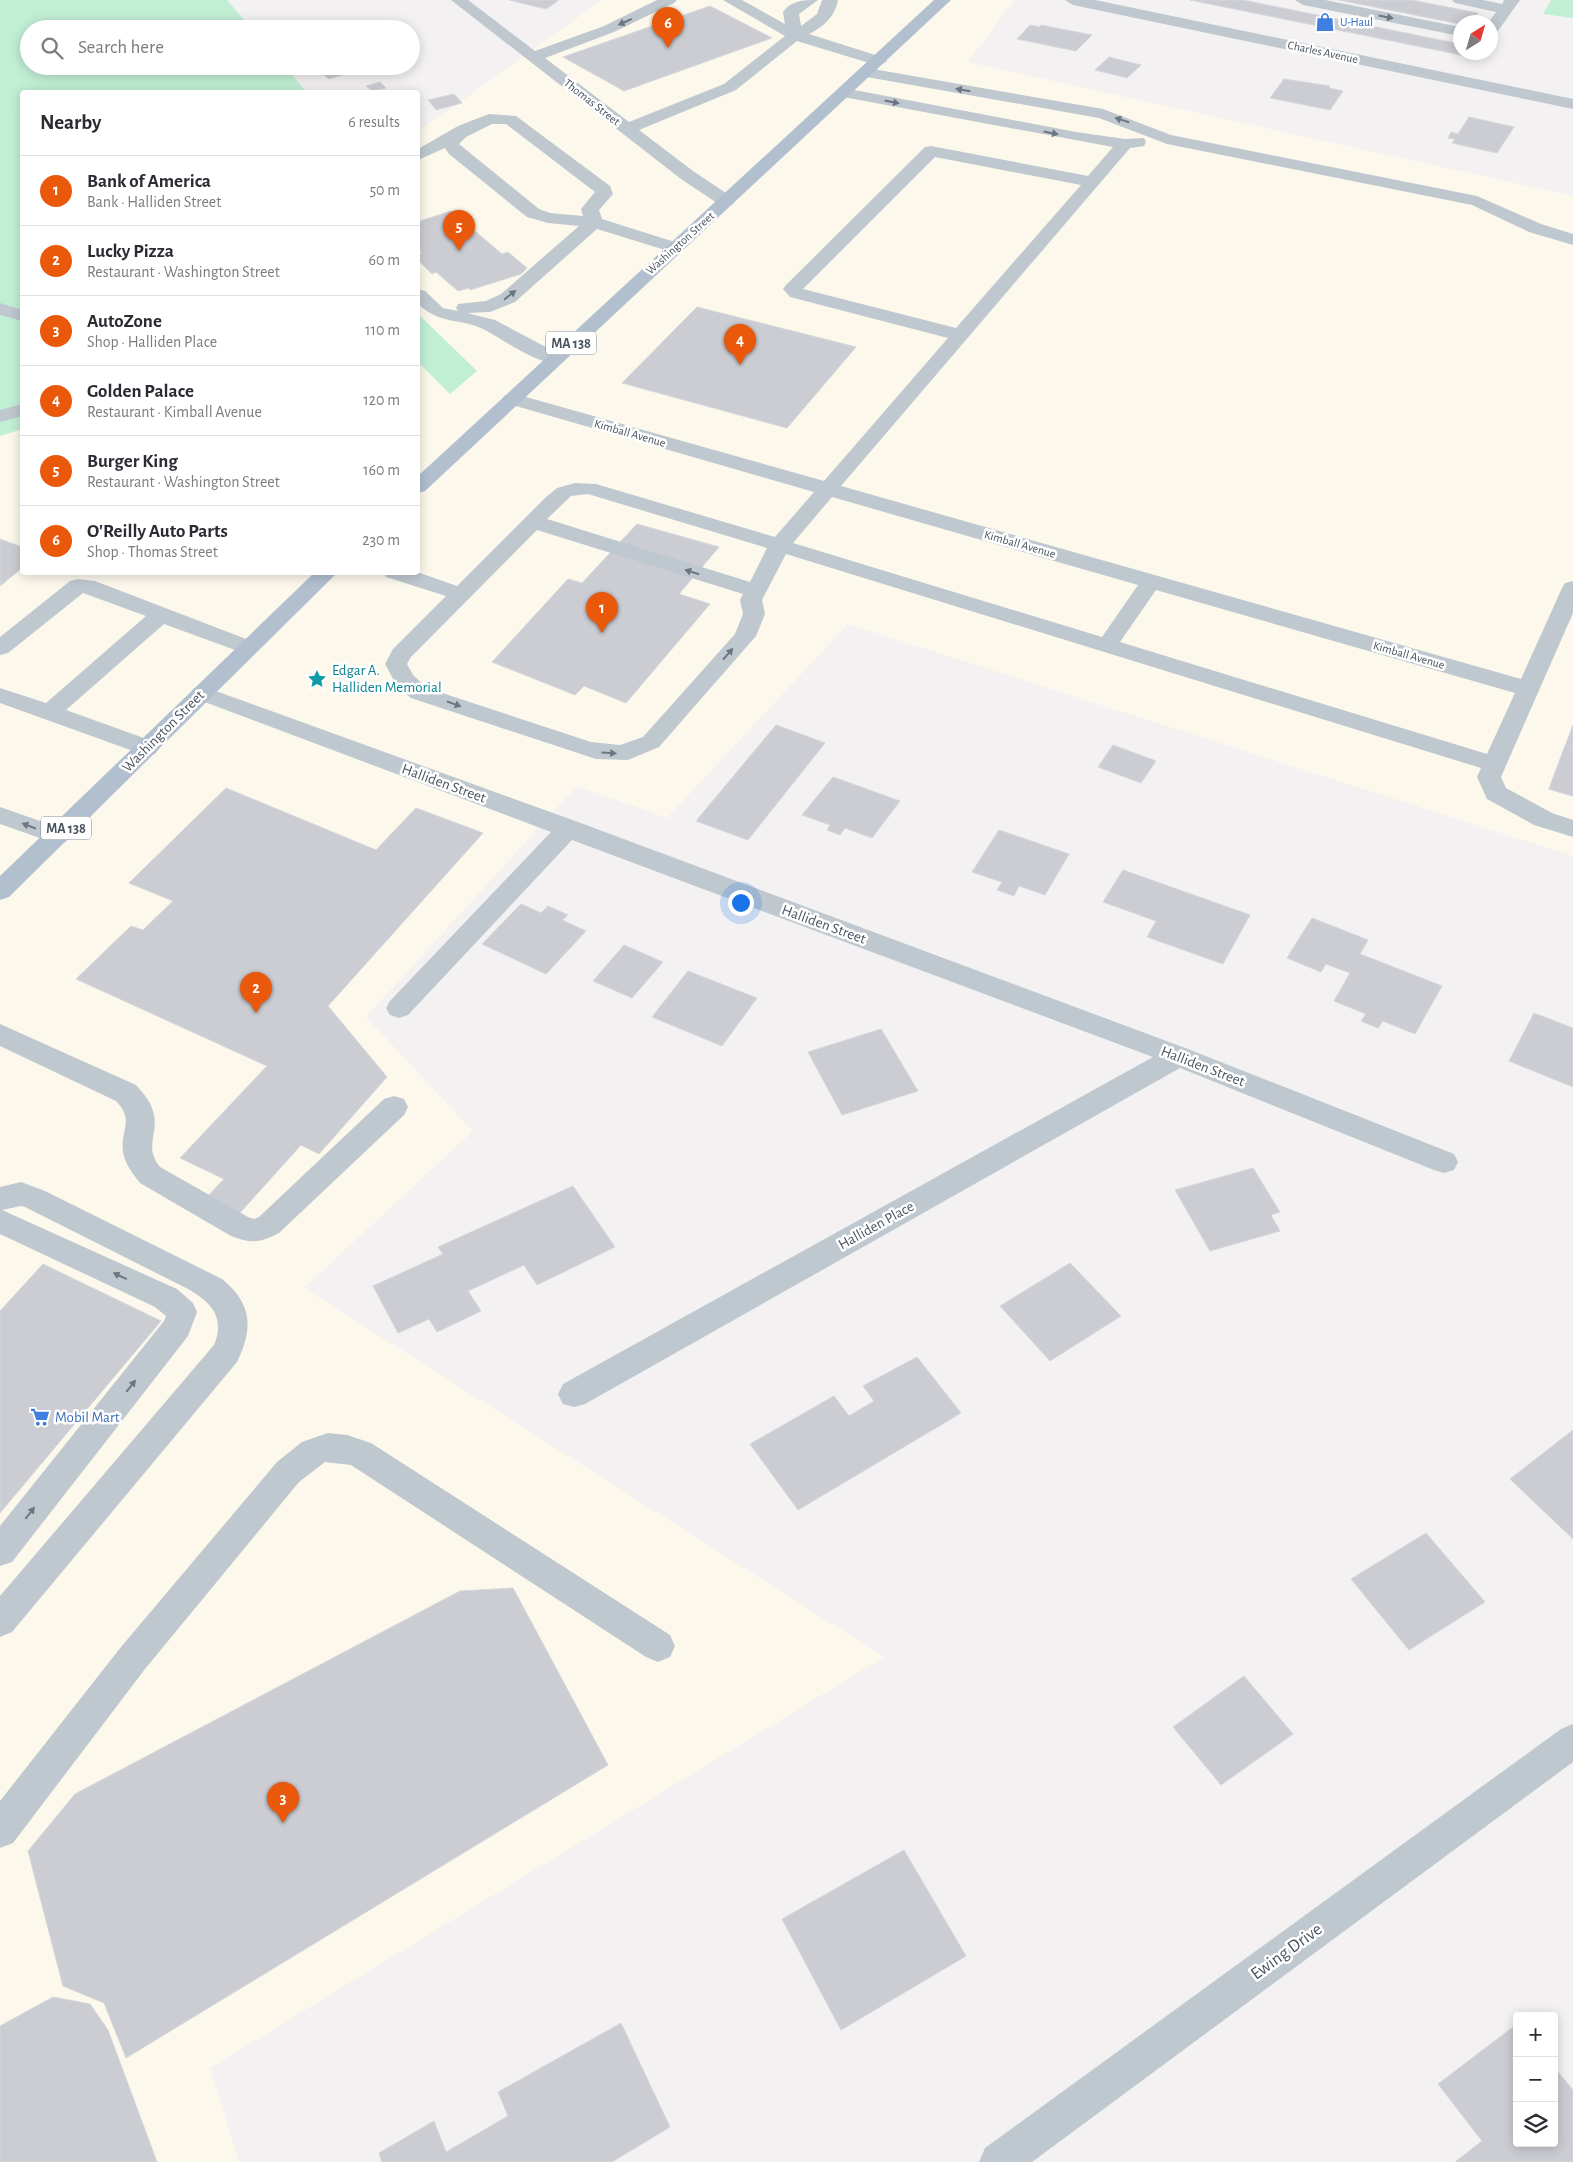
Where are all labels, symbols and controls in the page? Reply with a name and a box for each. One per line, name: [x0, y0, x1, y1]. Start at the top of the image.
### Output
pin: 6: [652, 7, 684, 48]
shop icon: U-Haul: [1314, 11, 1336, 33]
one-way arrow: [1378, 13, 1394, 21]
north arrow: [1453, 15, 1498, 60]
place label: U-Haul: [1340, 16, 1373, 28]
one-way arrow: [618, 18, 632, 26]
search box: [20, 20, 420, 75]
icon: search: [38, 34, 66, 62]
text: Search here: [78, 38, 164, 57]
street label: Charles Avenue: [1287, 39, 1359, 65]
street label: Thomas Street: [562, 76, 622, 128]
one-way arrow: [954, 85, 970, 93]
one-way arrow: [884, 98, 900, 106]
text: Nearby: [40, 112, 101, 133]
text: 6 results: [348, 114, 400, 130]
one-way arrow: [1114, 116, 1129, 124]
one-way arrow: [1044, 129, 1060, 137]
text: Bank of America: [87, 172, 211, 191]
text: 1: [53, 182, 59, 198]
text: 50 m: [369, 182, 400, 198]
text: Bank · Halliden Street: [87, 194, 221, 210]
street label: Washington Street: [644, 209, 716, 277]
pin: 5: [443, 210, 475, 251]
text: Lucky Pizza: [87, 242, 174, 261]
text: 2: [52, 252, 60, 268]
text: 60 m: [369, 252, 400, 268]
text: Restaurant · Washington Street: [87, 264, 280, 280]
one-way arrow: [504, 290, 517, 300]
text: AutoZone: [87, 312, 162, 331]
text: 3: [53, 322, 59, 338]
text: 110 m: [365, 322, 400, 338]
pin: 4: [724, 324, 756, 365]
road number: MA 138: [546, 332, 596, 354]
text: Shop · Halliden Place: [87, 334, 217, 350]
text: Golden Palace: [87, 382, 194, 401]
text: 4: [52, 392, 60, 408]
text: 120 m: [363, 392, 400, 408]
text: Restaurant · Kimball Avenue: [87, 404, 262, 420]
street label: Kimball Avenue: [593, 417, 667, 449]
text: Burger King: [87, 452, 178, 471]
text: 5: [53, 462, 59, 478]
text: 160 m: [363, 462, 400, 478]
text: Restaurant · Washington Street: [87, 474, 280, 490]
text: O'Reilly Auto Parts: [87, 522, 228, 541]
street label: Kimball Avenue: [983, 528, 1057, 560]
text: 6: [52, 532, 60, 548]
text: 230 m: [362, 532, 400, 548]
text: Shop · Thomas Street: [87, 544, 218, 560]
one-way arrow: [685, 568, 700, 575]
pin: 1: [586, 592, 618, 633]
street label: Kimball Avenue: [1372, 639, 1446, 671]
one-way arrow: [723, 648, 734, 661]
place label: Edgar A. Halliden Memorial: [332, 663, 442, 695]
place icon: Edgar A. Halliden Memorial: [306, 668, 328, 690]
street label: Washington Street: [120, 687, 207, 775]
one-way arrow: [447, 701, 462, 709]
one-way arrow: [601, 749, 617, 757]
street label: Halliden Street: [400, 761, 488, 806]
road number: MA 138: [41, 816, 91, 840]
one-way arrow: [21, 821, 36, 829]
your location: [728, 890, 754, 916]
street label: Halliden Street: [780, 902, 868, 947]
pin: 2: [240, 972, 272, 1013]
street label: Halliden Street: [1159, 1044, 1247, 1089]
street label: Halliden Place: [836, 1198, 917, 1252]
one-way arrow: [112, 1272, 127, 1281]
one-way arrow: [126, 1379, 137, 1392]
supermarket icon: Mobil Mart: [29, 1406, 51, 1428]
place label: Mobil Mart: [55, 1410, 120, 1425]
one-way arrow: [25, 1507, 36, 1520]
pin: 3: [267, 1782, 299, 1823]
street label: Ewing Drive: [1248, 1920, 1325, 1984]
map controls: [1513, 2012, 1558, 2147]
button: +: [1513, 2012, 1558, 2057]
button: −: [1513, 2057, 1558, 2102]
button: layers: [1513, 2102, 1558, 2147]

